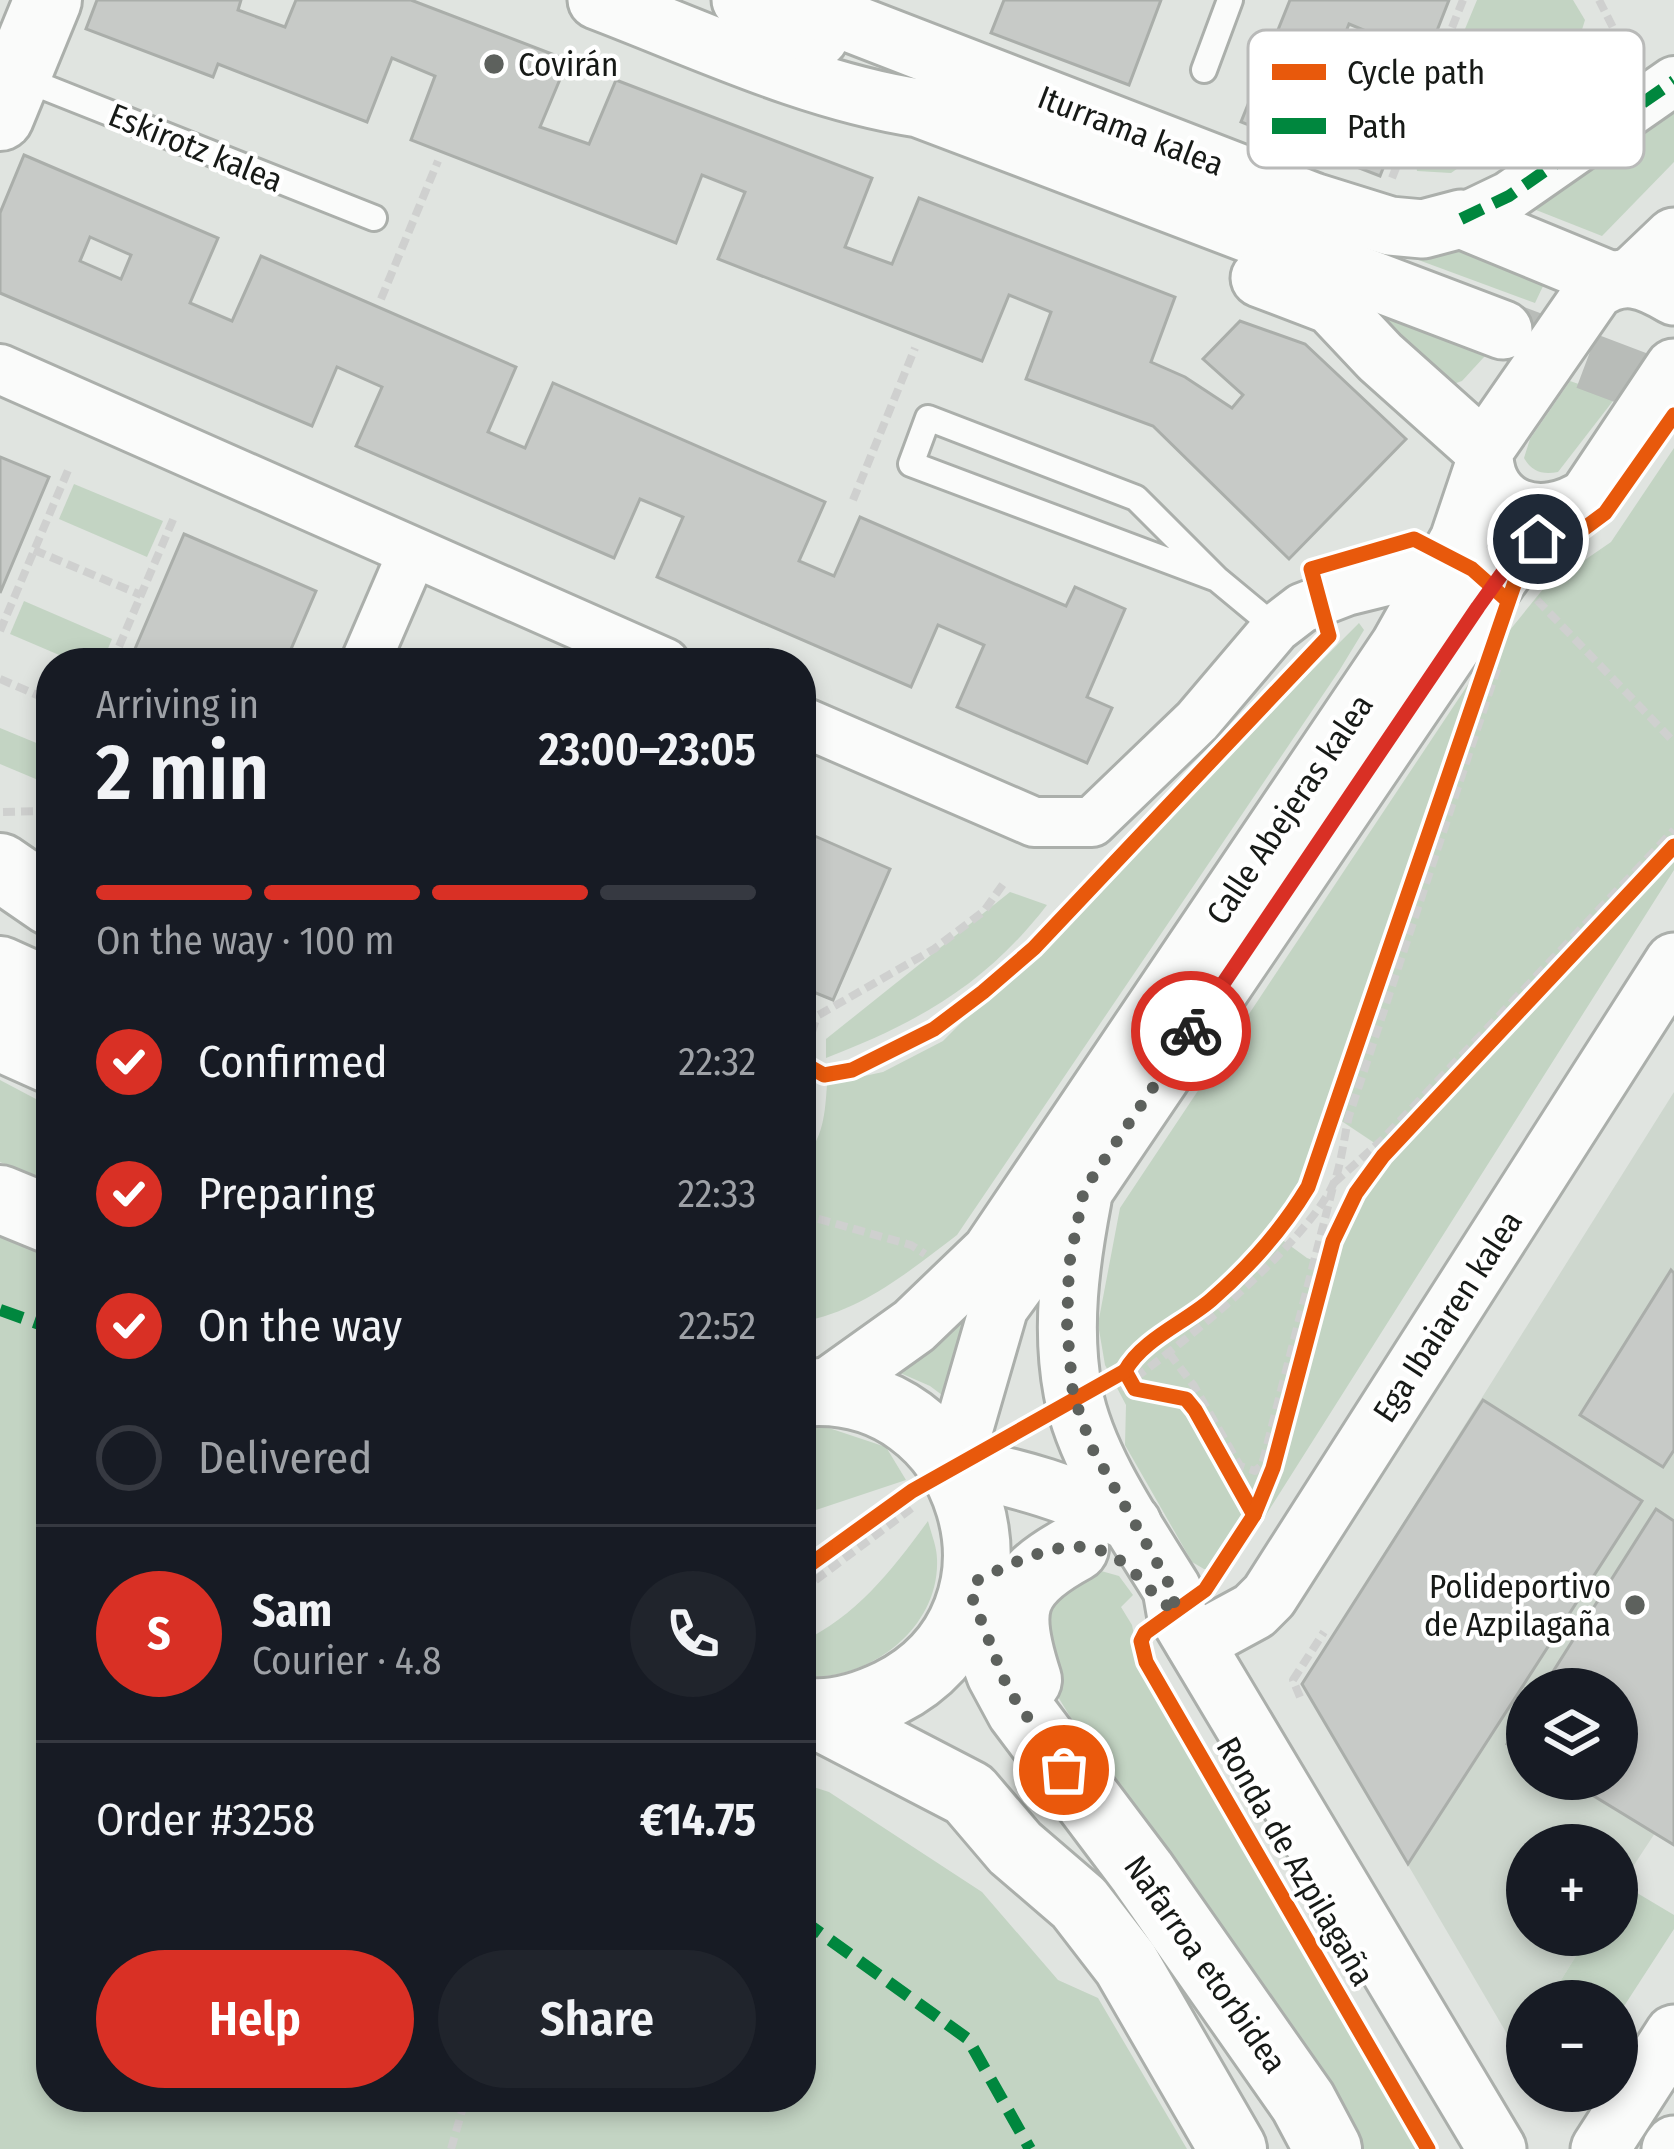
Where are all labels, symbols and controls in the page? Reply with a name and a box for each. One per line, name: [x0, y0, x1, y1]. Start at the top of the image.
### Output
legend: [1248, 30, 1644, 168]
place label: Covirán: [518, 45, 618, 85]
marker: Covirán: [481, 51, 507, 77]
text: Cycle path: [1347, 53, 1485, 93]
street label: Iturrama kalea: [1032, 77, 1229, 185]
street label: Eskirotz kalea: [103, 95, 288, 201]
text: Path: [1347, 107, 1407, 147]
pin: [1487, 488, 1589, 590]
icon: home: [1505, 506, 1571, 572]
text: Arriving in: [96, 682, 259, 728]
street label: Calle Abejeras kalea: [1198, 687, 1382, 932]
text: 23:00–23:05: [539, 723, 756, 777]
text: 2 min: [96, 726, 269, 820]
text: On the way · 100 m: [96, 918, 395, 964]
courier: [1131, 971, 1251, 1091]
icon: bike: [1158, 998, 1224, 1064]
icon: check: [96, 1029, 162, 1095]
text: Confirmed: [198, 1035, 388, 1089]
text: 22:32: [679, 1039, 756, 1085]
icon: check: [96, 1161, 162, 1227]
text: Preparing: [198, 1167, 375, 1221]
text: 22:33: [678, 1171, 756, 1217]
street label: Ega Ibaiaren kalea: [1365, 1203, 1531, 1430]
icon: check: [96, 1293, 162, 1359]
text: On the way: [198, 1299, 402, 1353]
text: 22:52: [678, 1303, 756, 1349]
text: Delivered: [198, 1431, 372, 1485]
place label: Polideportivo de Azpilagaña: [1424, 1567, 1611, 1645]
button: phone: [630, 1571, 756, 1697]
text: Sam: [252, 1584, 332, 1638]
marker: Polideportivo de Azpilagaña: [1622, 1592, 1648, 1618]
text: S: [147, 1607, 171, 1661]
text: Courier · 4.8: [252, 1638, 442, 1684]
map controls: [1506, 1668, 1638, 2112]
button: layers: [1506, 1668, 1638, 1800]
pin: [1013, 1719, 1115, 1821]
street label: Ronda de Azpilagaña: [1208, 1730, 1383, 1993]
icon: bag: [1031, 1737, 1097, 1803]
text: Order #3258: [96, 1793, 315, 1847]
text: €14.75: [640, 1793, 756, 1847]
button: +: [1506, 1824, 1638, 1956]
street label: Nafarroa etorbidea: [1115, 1848, 1295, 2081]
button: Help: [96, 1950, 414, 2088]
button: Share: [438, 1950, 756, 2088]
button: −: [1506, 1980, 1638, 2112]

